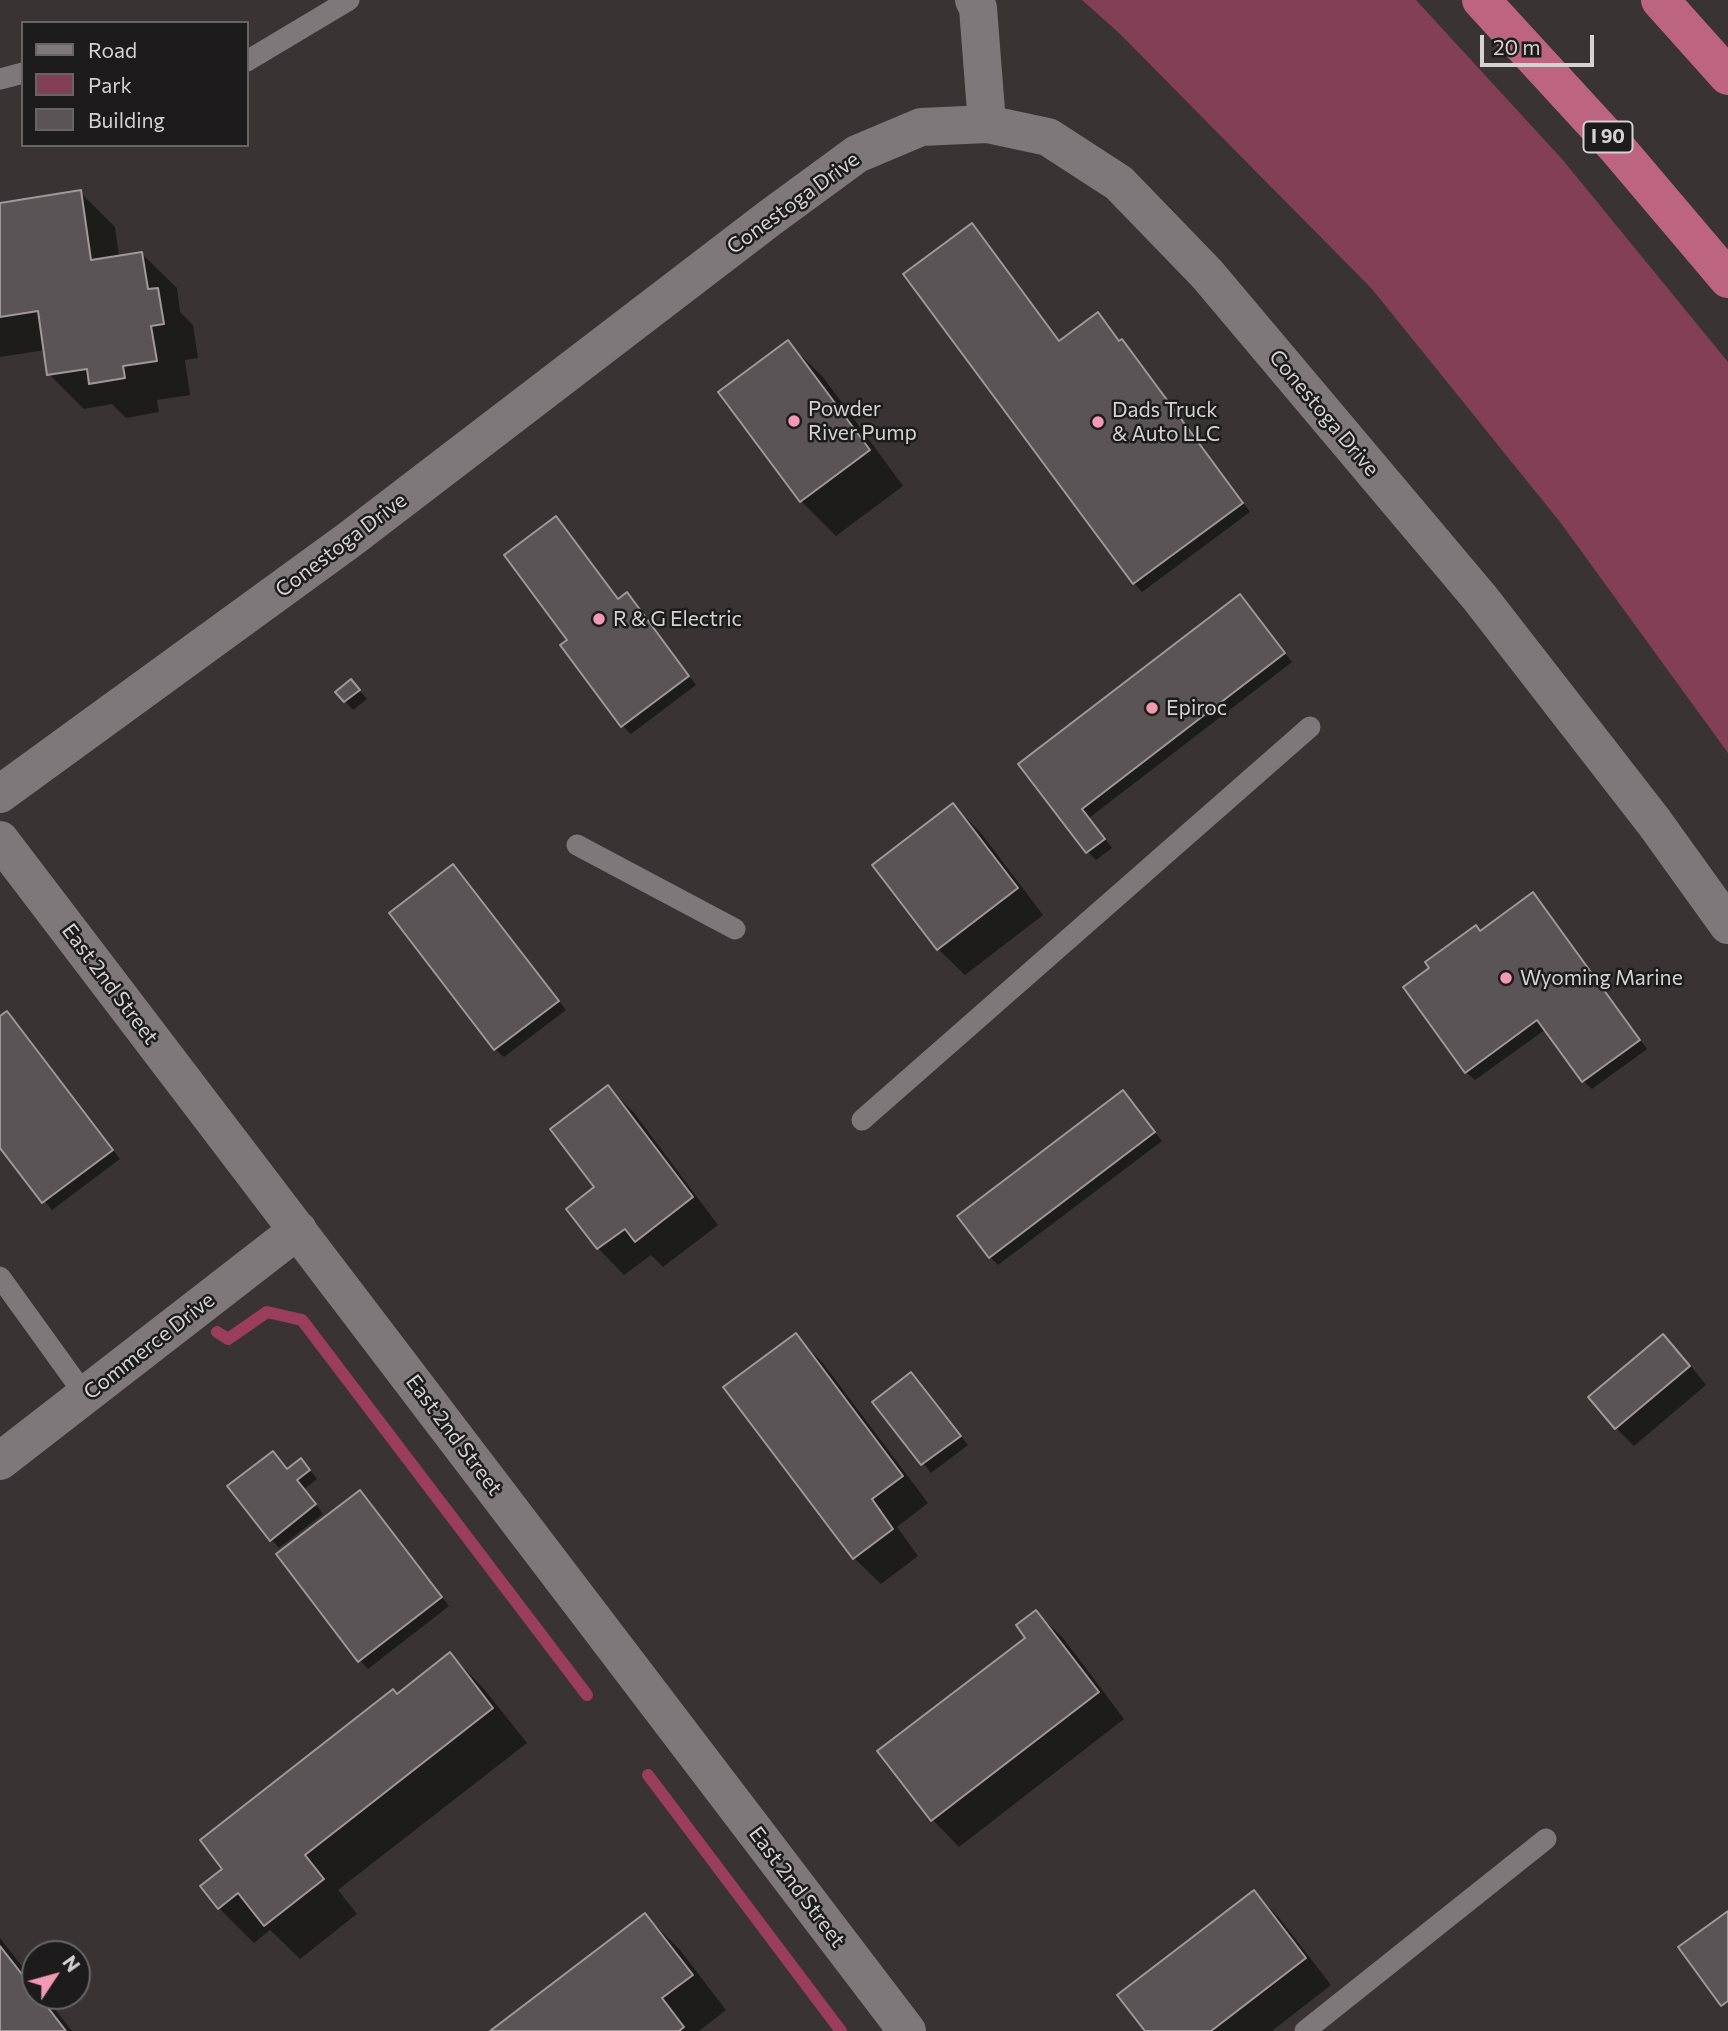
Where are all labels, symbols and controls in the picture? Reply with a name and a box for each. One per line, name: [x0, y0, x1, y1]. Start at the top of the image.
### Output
legend: [21, 21, 248, 147]
scale bar: [1483, 21, 1597, 65]
text: 20 m: [1493, 34, 1541, 59]
text: Road: [88, 37, 137, 62]
text: Park: [88, 72, 132, 97]
text: Building: [88, 107, 165, 132]
road number: I 90: [1584, 122, 1632, 153]
street label: Conestoga Drive: [722, 147, 864, 259]
street label: Conestoga Drive: [1264, 345, 1384, 481]
place label: Powder River Pump: [808, 396, 917, 446]
place label: Dads Truck & Auto LLC: [1112, 397, 1221, 447]
marker: Powder River Pump: [786, 413, 802, 429]
marker: Dads Truck & Auto LLC: [1090, 414, 1106, 430]
street label: Conestoga Drive: [271, 488, 411, 602]
place label: R & G Electric: [613, 606, 742, 632]
marker: R & G Electric: [591, 611, 607, 627]
place label: Epiroc: [1166, 695, 1227, 721]
marker: Epiroc: [1144, 700, 1160, 716]
street label: East 2nd Street: [56, 919, 164, 1049]
place label: Wyoming Marine: [1520, 965, 1683, 991]
marker: Wyoming Marine: [1498, 970, 1514, 986]
street label: Commerce Drive: [79, 1287, 219, 1405]
street label: East 2nd Street: [400, 1370, 508, 1500]
street label: East 2nd Street: [743, 1822, 851, 1952]
north arrow: [21, 1940, 91, 2010]
text: N: [58, 1951, 85, 1976]

